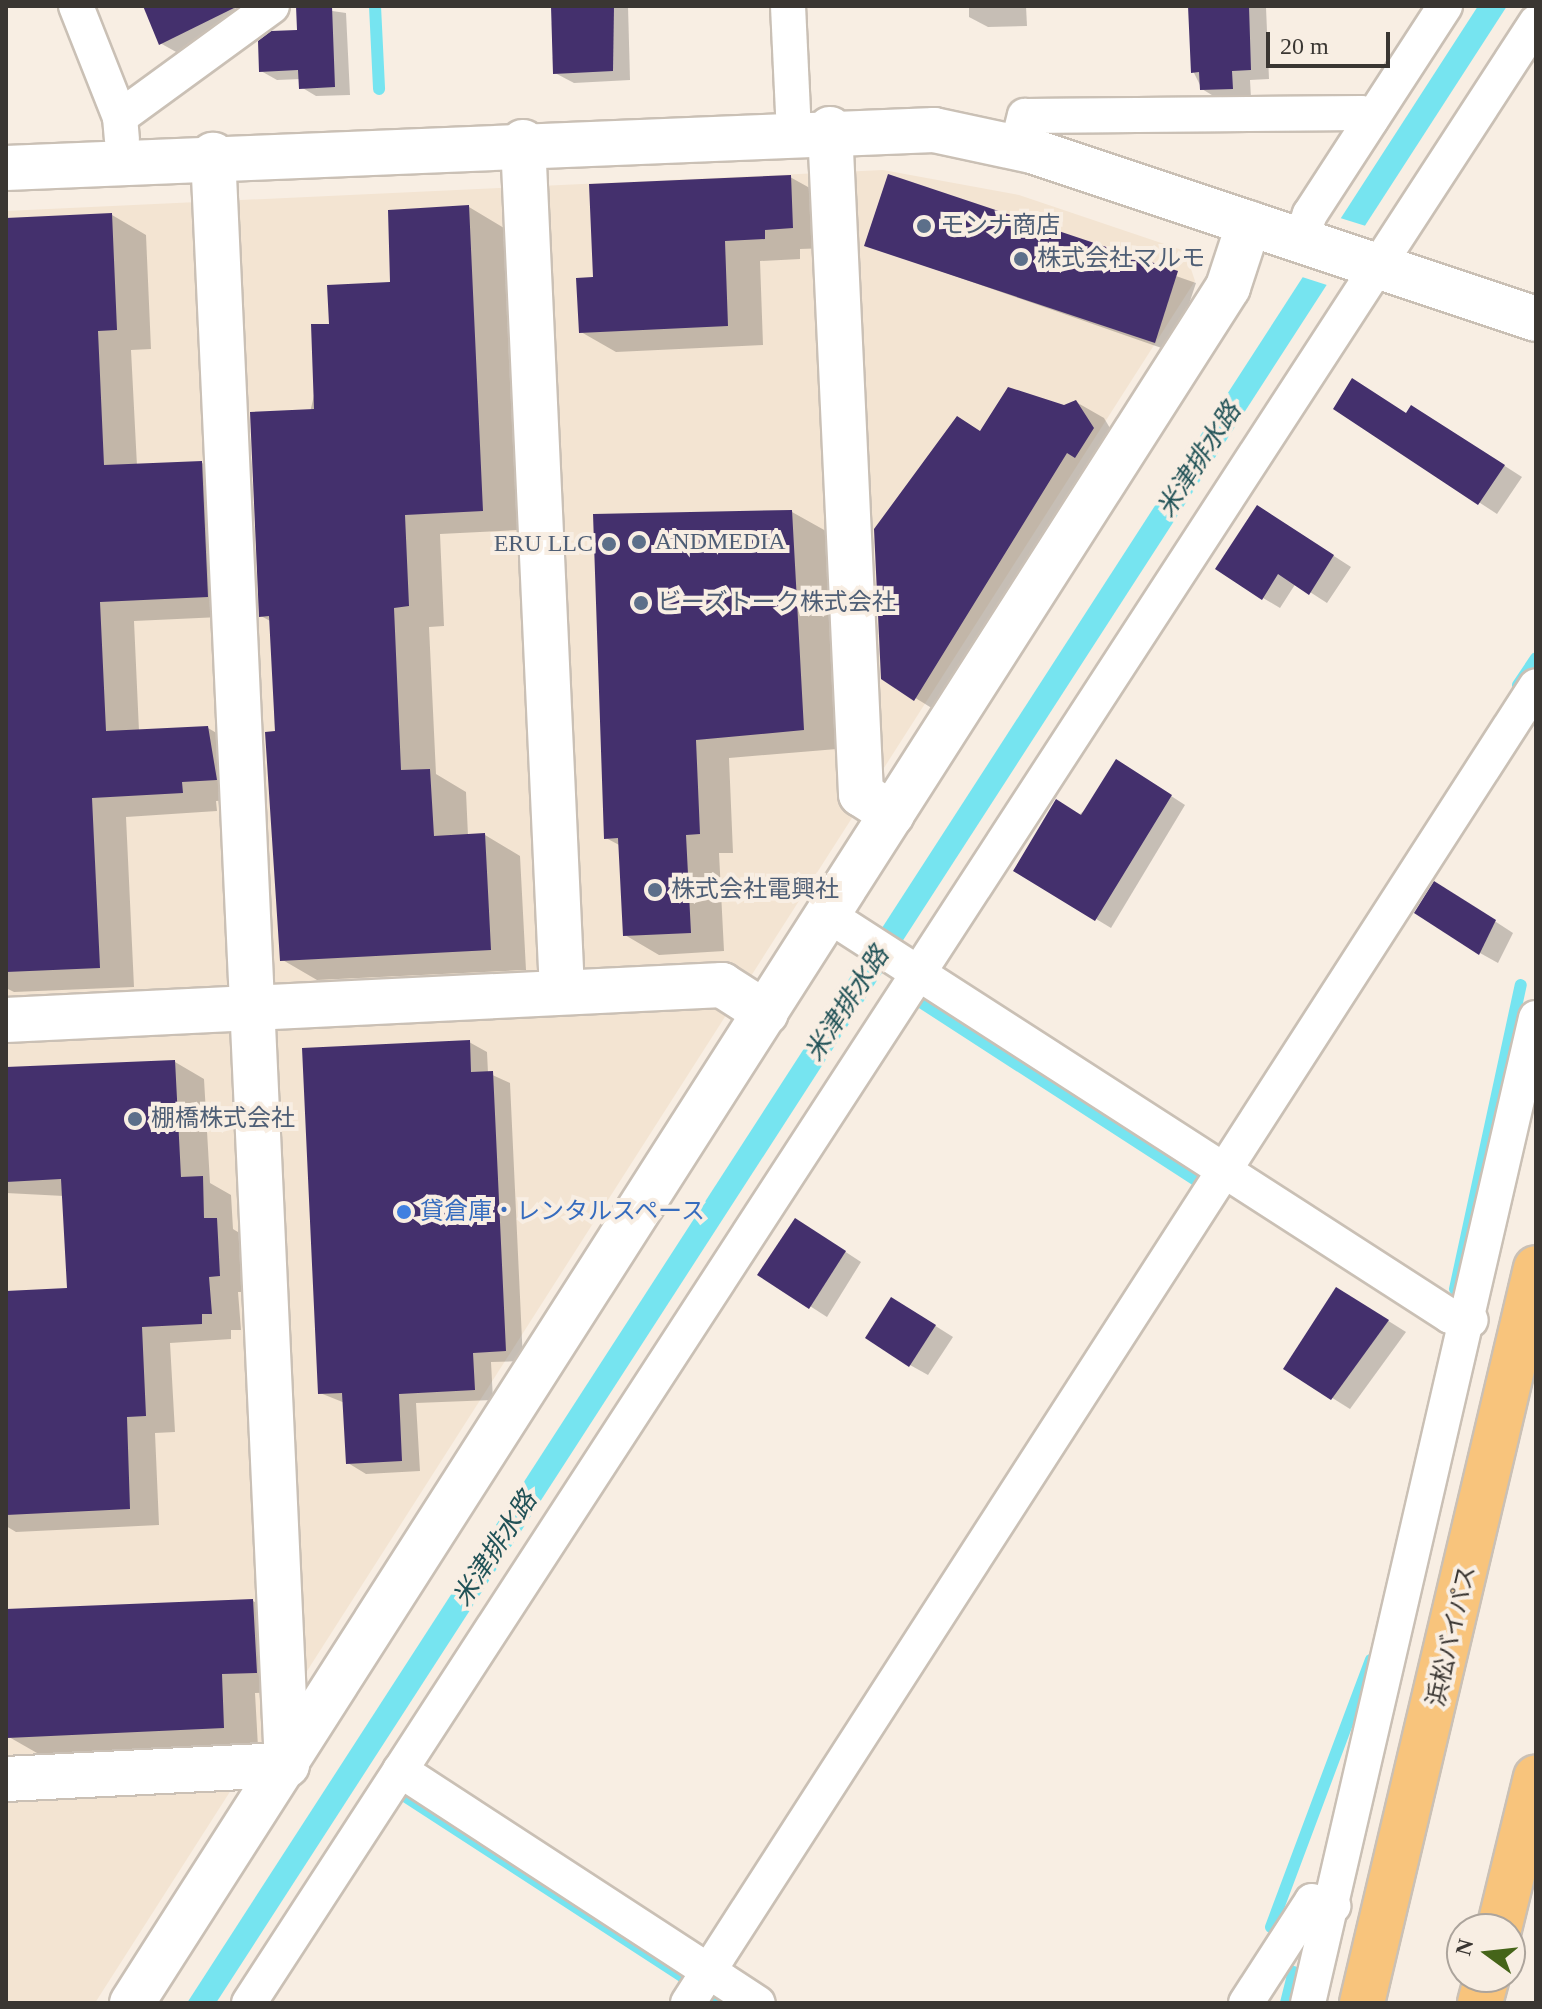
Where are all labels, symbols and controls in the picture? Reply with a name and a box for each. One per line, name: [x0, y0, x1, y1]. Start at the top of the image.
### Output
scale bar: [1270, 16, 1394, 66]
text: 20 m: [1280, 33, 1329, 59]
place label: モンナ商店: [940, 212, 1060, 240]
marker: モンナ商店: [915, 217, 933, 235]
place label: 株式会社マルモ: [1037, 245, 1205, 273]
marker: 株式会社マルモ: [1012, 250, 1030, 268]
water label: 米津排水路: [1151, 397, 1247, 523]
place label: ANDMEDIA: [655, 528, 786, 556]
place label: ERU LLC: [494, 530, 593, 558]
marker: ANDMEDIA: [630, 533, 648, 551]
marker: ERU LLC: [600, 535, 618, 553]
place label: ビーズトーク株式会社: [657, 589, 897, 617]
marker: ビーズトーク株式会社: [632, 594, 650, 612]
place label: 株式会社電興社: [671, 876, 839, 904]
marker: 株式会社電興社: [646, 881, 664, 899]
water label: 米津排水路: [799, 941, 895, 1067]
place label: 棚橋株式会社: [151, 1105, 295, 1133]
marker: 棚橋株式会社: [126, 1110, 144, 1128]
place label: 貸倉庫・レンタルスペース: [420, 1198, 708, 1226]
marker: 貸倉庫・レンタルスペース: [395, 1203, 413, 1221]
water label: 米津排水路: [447, 1486, 543, 1612]
street label: 浜松バイパス: [1422, 1563, 1482, 1709]
north arrow: [1446, 1913, 1526, 1993]
text: N: [1450, 1936, 1478, 1958]

